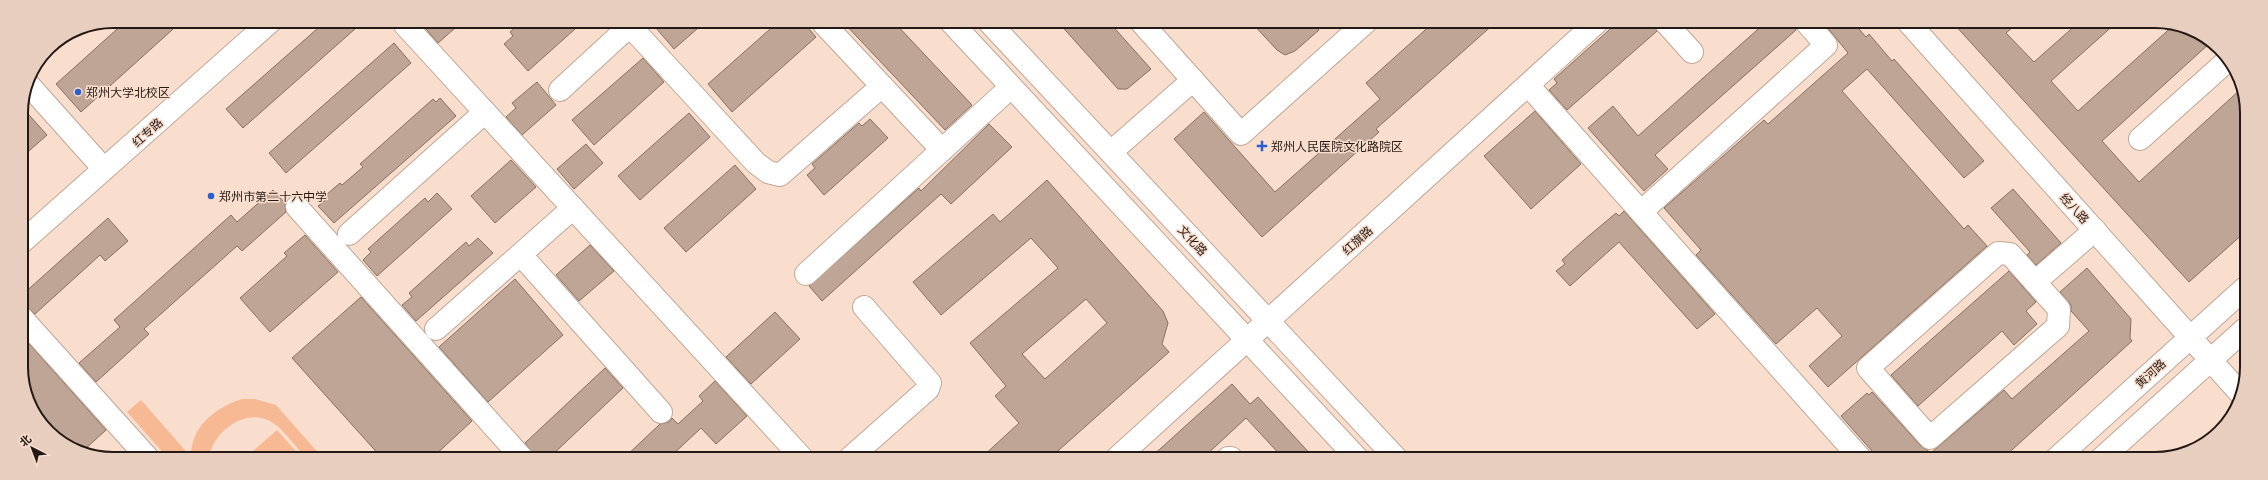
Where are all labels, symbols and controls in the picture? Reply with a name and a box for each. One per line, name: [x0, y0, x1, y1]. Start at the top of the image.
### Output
place label: 郑州大学北校区: [86, 85, 170, 99]
marker: 郑州大学北校区: [73, 87, 83, 97]
street label: 红专路: [129, 115, 165, 149]
place label: 郑州人民医院文化路院区: [1271, 139, 1403, 153]
marker: 郑州人民医院文化路院区: [1256, 140, 1268, 152]
place label: 郑州市第二十六中学: [219, 189, 327, 203]
street label: 经八路: [2058, 190, 2092, 226]
marker: 郑州市第二十六中学: [206, 191, 216, 201]
street label: 文化路: [1176, 222, 1210, 258]
street label: 红旗路: [1339, 223, 1375, 257]
street label: 黄河路: [2132, 356, 2168, 390]
north arrow: [12, 428, 52, 468]
text: 北: [17, 432, 33, 449]

